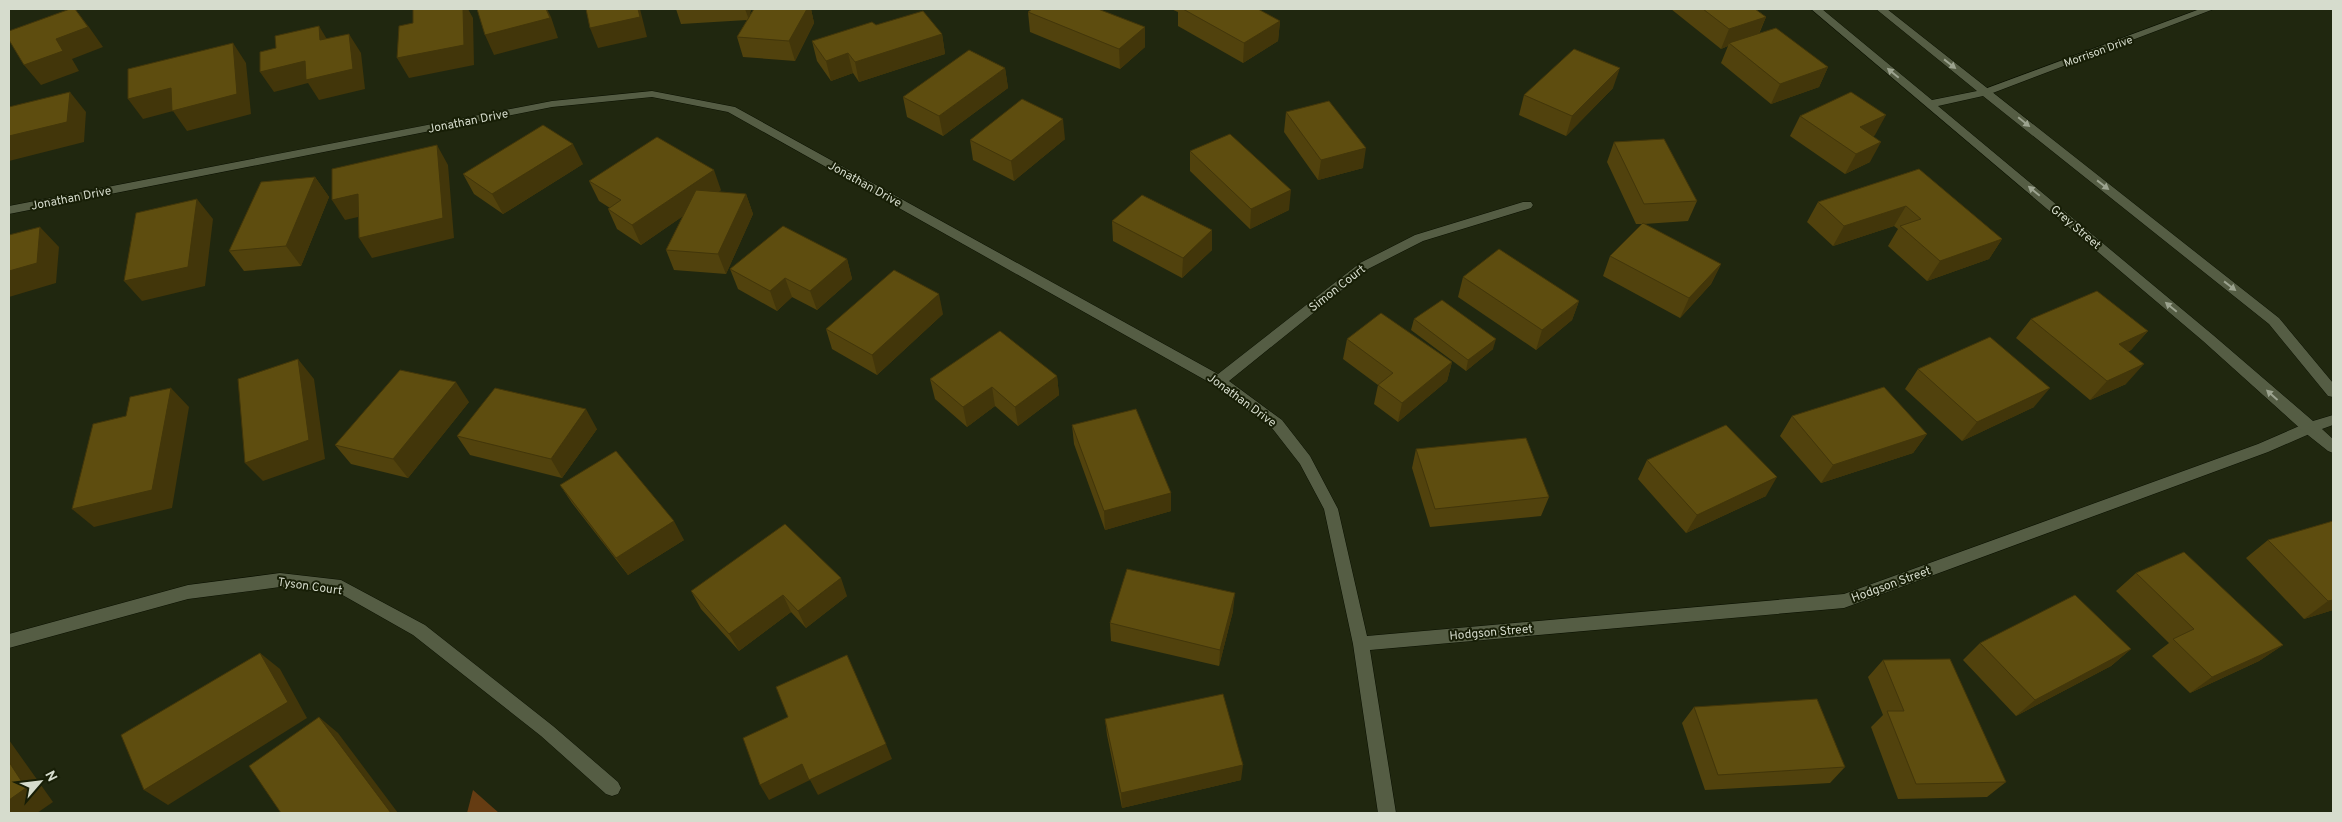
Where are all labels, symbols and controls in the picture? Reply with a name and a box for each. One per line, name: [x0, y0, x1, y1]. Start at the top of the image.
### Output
street label: Morrison Drive: [2062, 33, 2135, 71]
one-way arrow: [1943, 58, 1956, 69]
one-way arrow: [1887, 67, 1900, 78]
street label: Jonathan Drive: [427, 106, 510, 138]
one-way arrow: [2017, 117, 2030, 128]
street label: Jonathan Drive: [825, 158, 904, 212]
one-way arrow: [2096, 180, 2109, 191]
street label: Jonathan Drive: [30, 183, 113, 215]
one-way arrow: [2028, 185, 2040, 197]
street label: Grey Street: [2047, 202, 2104, 254]
street label: Simon Court: [1306, 262, 1369, 316]
one-way arrow: [2223, 281, 2236, 292]
one-way arrow: [2165, 302, 2177, 313]
street label: Jonathan Drive: [1204, 370, 1279, 431]
one-way arrow: [2266, 390, 2279, 401]
street label: Hodgson Street: [1849, 563, 1933, 607]
street label: Tyson Court: [277, 575, 343, 599]
street label: Hodgson Street: [1449, 621, 1533, 645]
north arrow: [15, 757, 65, 807]
text: N: [40, 768, 60, 785]

